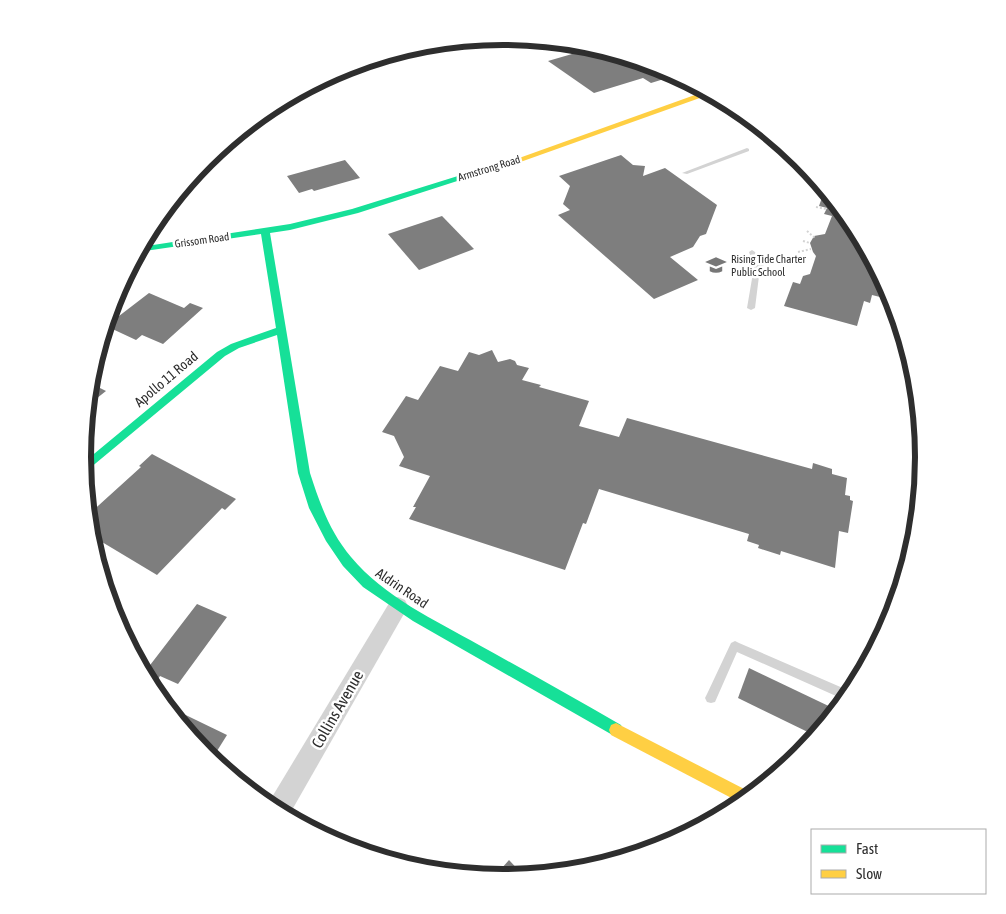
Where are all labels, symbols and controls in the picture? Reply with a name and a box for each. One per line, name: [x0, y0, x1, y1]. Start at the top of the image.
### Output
street label: Armstrong Road: [456, 153, 522, 183]
street label: Grissom Road: [174, 230, 230, 250]
place label: Rising Tide Charter Public School: [731, 253, 806, 278]
school or university icon: Rising Tide Charter Public School: [705, 254, 727, 276]
street label: Apollo 11 Road: [131, 348, 201, 410]
street label: Aldrin Road: [373, 565, 431, 611]
street label: Collins Avenue: [308, 667, 366, 751]
legend: [811, 829, 986, 894]
text: Fast: [856, 840, 878, 857]
text: Slow: [856, 865, 882, 882]

